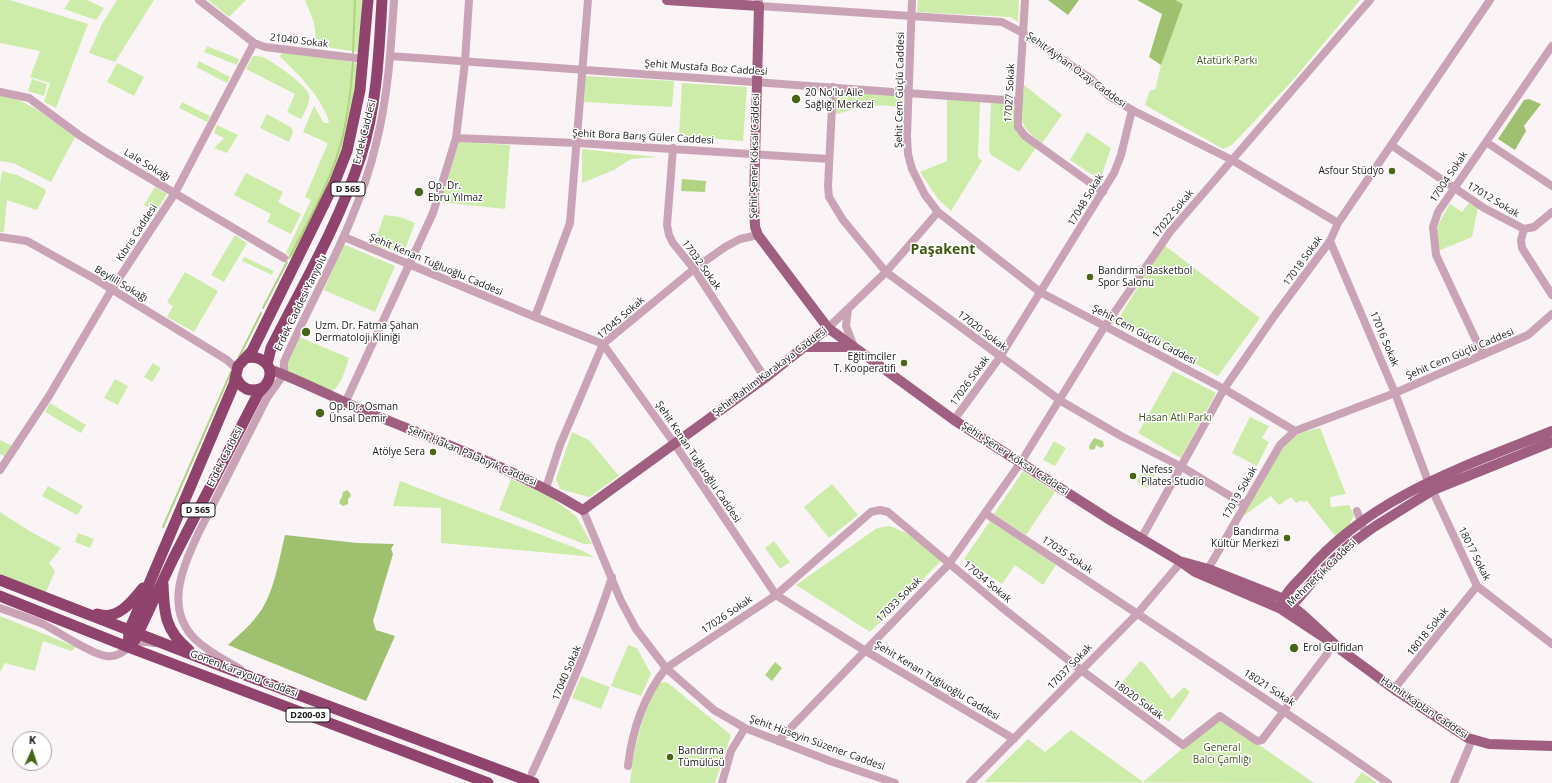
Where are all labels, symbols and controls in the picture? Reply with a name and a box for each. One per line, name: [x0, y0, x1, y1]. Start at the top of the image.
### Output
street label: Şehit Ayhan Özay Caddesi: [1024, 30, 1128, 110]
street label: 21040 Sokak: [269, 31, 329, 51]
street label: Şehit Cem Güçlü Caddesi: [893, 32, 907, 148]
park label: Atatürk Parkı: [1197, 55, 1257, 67]
street label: Şehit Mustafa Boz Caddesi: [644, 58, 768, 78]
street label: 17027 Sokak: [1002, 63, 1018, 123]
place label: 20 No'lu Aile Sağlığı Merkezi: [805, 87, 874, 110]
street label: Şehit Şener Köksal Caddesi: [748, 93, 762, 219]
marker: 20 No'lu Aile Sağlığı Merkezi: [790, 93, 802, 105]
street label: Erdek Caddesi: [351, 98, 379, 166]
street label: Şehit Bora Barış Güler Caddesi: [572, 127, 714, 147]
street label: Lale Sokağı: [122, 147, 172, 183]
street label: 17004 Sokak: [1428, 149, 1470, 205]
place label: Asfour Stüdyo: [1318, 165, 1384, 177]
marker: Asfour Stüdyo: [1387, 166, 1397, 176]
street label: 17048 Sokak: [1066, 172, 1106, 228]
place label: Op. Dr. Ebru Yılmaz: [428, 180, 483, 204]
street label: 17012 Sokak: [1465, 180, 1521, 220]
road number: D 565: [331, 182, 365, 196]
marker: Op. Dr. Ebru Yılmaz: [413, 186, 425, 198]
street label: 17022 Sokak: [1150, 187, 1196, 241]
street label: Kıbrıs Caddesi: [114, 202, 160, 264]
street label: Şehit Kenan Tuğluoğlu Caddesi: [368, 231, 504, 299]
street label: 17018 Sokak: [1281, 234, 1325, 288]
street label: 17032 Sokak: [679, 238, 723, 292]
district label: Paşakent: [911, 242, 975, 258]
street label: Erdek Caddesi Yanyolu: [272, 253, 330, 353]
street label: Beylili Sokağı: [92, 263, 150, 305]
place label: Bandırma Basketbol Spor Salonu: [1098, 265, 1192, 288]
marker: Bandırma Basketbol Spor Salonu: [1085, 272, 1095, 282]
street label: 17045 Sokak: [595, 294, 647, 342]
street label: Şehit Cem Güçlü Caddesi: [1090, 302, 1198, 368]
street label: 17020 Sokak: [955, 309, 1009, 353]
street label: 17016 Sokak: [1367, 310, 1401, 368]
place label: Uzm. Dr. Fatma Şahan Dermatoloji Kliniği: [315, 320, 419, 344]
street label: Şehit Rahim Karakaya Caddesi: [710, 325, 830, 419]
marker: Uzm. Dr. Fatma Şahan Dermatoloji Kliniği: [300, 326, 312, 338]
street label: Şehit Cem Güçlü Caddesi: [1404, 326, 1516, 382]
place label: Eğitimciler T. Kooperatifi: [834, 351, 896, 374]
street label: 17026 Sokak: [948, 354, 992, 408]
marker: Eğitimciler T. Kooperatifi: [899, 358, 909, 368]
street label: Şehit Kenan Tuğluoğlu Caddesi: [653, 399, 743, 525]
place label: Op. Dr. Osman Ünsal Demir: [329, 401, 398, 424]
marker: Op. Dr. Osman Ünsal Demir: [314, 407, 326, 419]
park label: Hasan Atlı Parkı: [1139, 412, 1211, 424]
street label: Şehit Şener Köksal Caddesi: [959, 420, 1071, 498]
street label: Şehit Hakan Palabıyık Caddesi: [406, 423, 538, 489]
street label: Erdek Caddesi: [205, 425, 245, 489]
place label: Atölye Sera: [373, 446, 425, 458]
marker: Atölye Sera: [428, 447, 438, 457]
place label: Nefess Pilates Studio: [1141, 464, 1204, 488]
street label: 17019 Sokak: [1220, 465, 1260, 521]
marker: Nefess Pilates Studio: [1128, 471, 1138, 481]
road number: D 565: [181, 503, 215, 517]
street label: 18017 Sokak: [1455, 525, 1493, 583]
place label: Bandırma Kültür Merkezi: [1211, 526, 1279, 550]
marker: Bandırma Kültür Merkezi: [1282, 533, 1292, 543]
street label: 17035 Sokak: [1039, 534, 1095, 576]
street label: Mehmetçik Caddesi: [1285, 537, 1359, 609]
street label: 17034 Sokak: [961, 559, 1013, 605]
street label: 17033 Sokak: [874, 575, 924, 625]
street label: 17026 Sokak: [699, 594, 755, 636]
street label: 18018 Sokak: [1405, 605, 1451, 659]
street label: Şehit Kenan Tuğluoğlu Caddesi: [872, 639, 1002, 723]
street label: 17037 Sokak: [1045, 642, 1095, 692]
marker: Erol Gülfidan: [1288, 642, 1300, 654]
place label: Erol Gülfidan: [1303, 642, 1363, 654]
street label: 17040 Sokak: [550, 644, 584, 702]
street label: Gönen Karayolu Caddesi: [188, 648, 300, 700]
street label: 18021 Sokak: [1241, 667, 1297, 709]
street label: Hamit Kaplan Caddesi: [1378, 674, 1470, 742]
street label: 18020 Sokak: [1111, 678, 1165, 722]
road number: D200-03: [286, 708, 330, 722]
street label: Şehit Hüseyin Süzener Caddesi: [748, 713, 886, 773]
north arrow: [12, 731, 52, 771]
text: K: [29, 732, 37, 747]
park label: General Balcı Çamlığı: [1193, 742, 1251, 766]
place label: Bandırma Tümülüsü: [678, 745, 725, 768]
marker: Bandırma Tümülüsü: [665, 752, 675, 762]

